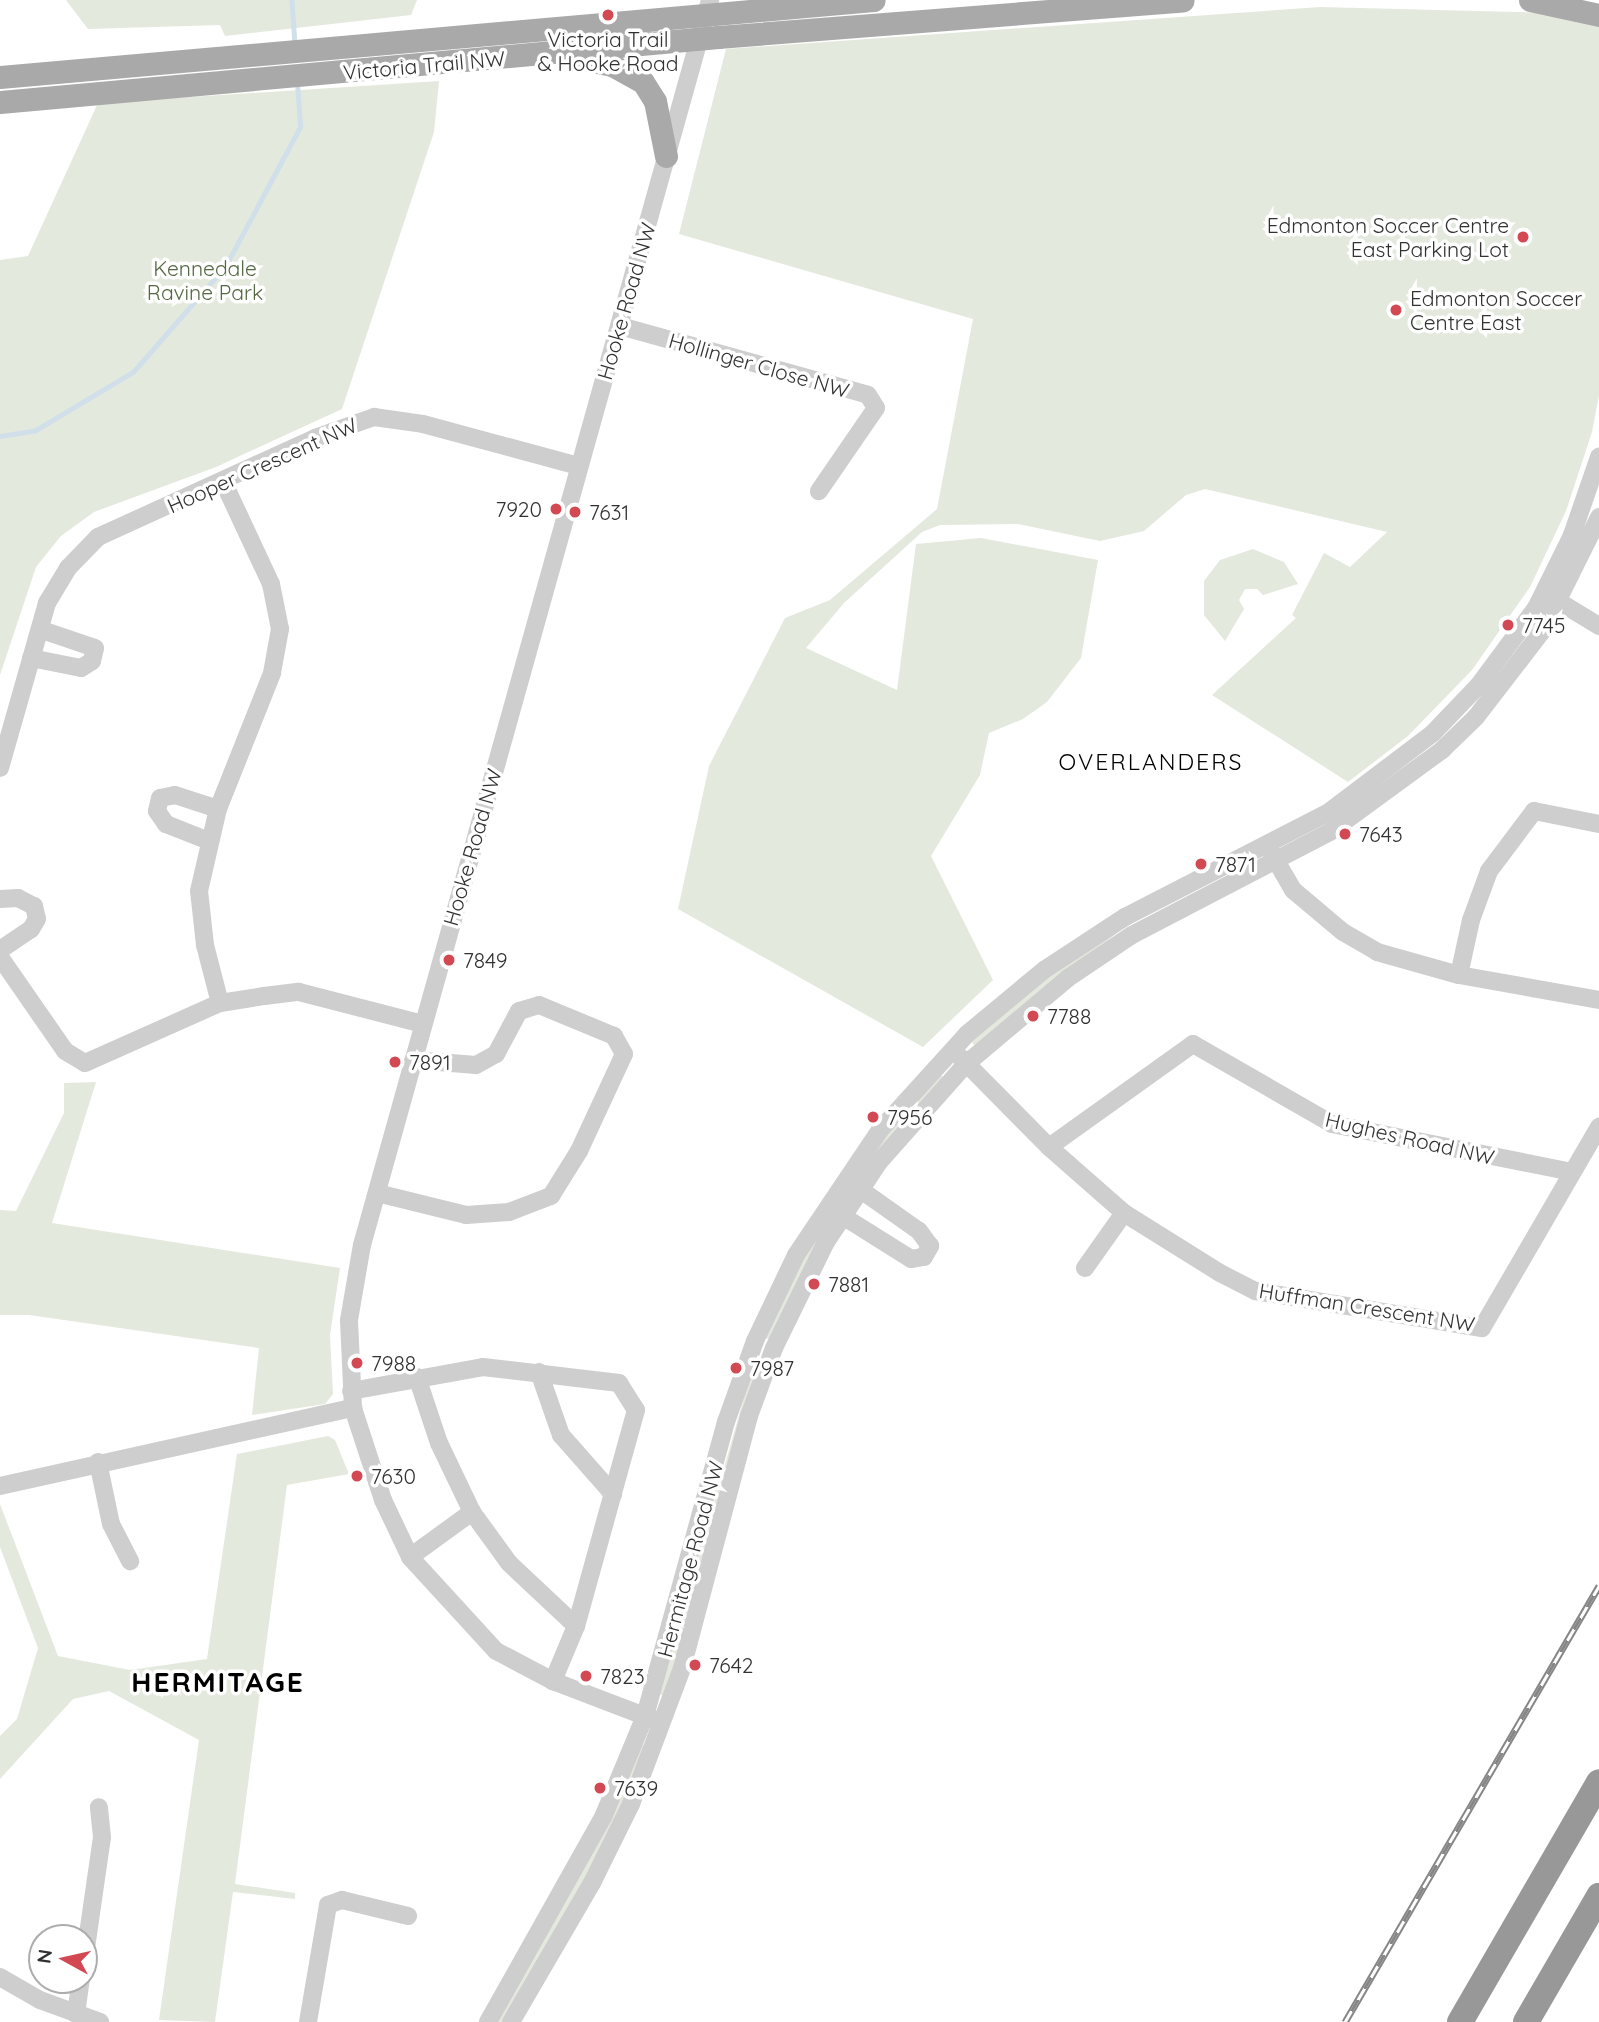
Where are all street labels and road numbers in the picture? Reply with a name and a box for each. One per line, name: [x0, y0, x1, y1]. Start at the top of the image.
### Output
street label: Victoria Trail NW: [342, 45, 506, 85]
street label: Hooke Road NW: [592, 220, 660, 382]
street label: Hollinger Close NW: [666, 327, 852, 403]
street label: Hooper Crescent NW: [163, 412, 361, 518]
street label: Hooke Road NW: [438, 766, 506, 928]
street label: Hughes Road NW: [1323, 1106, 1497, 1170]
street label: Huffman Crescent NW: [1257, 1277, 1477, 1337]
street label: Hermitage Road NW: [652, 1458, 728, 1660]

